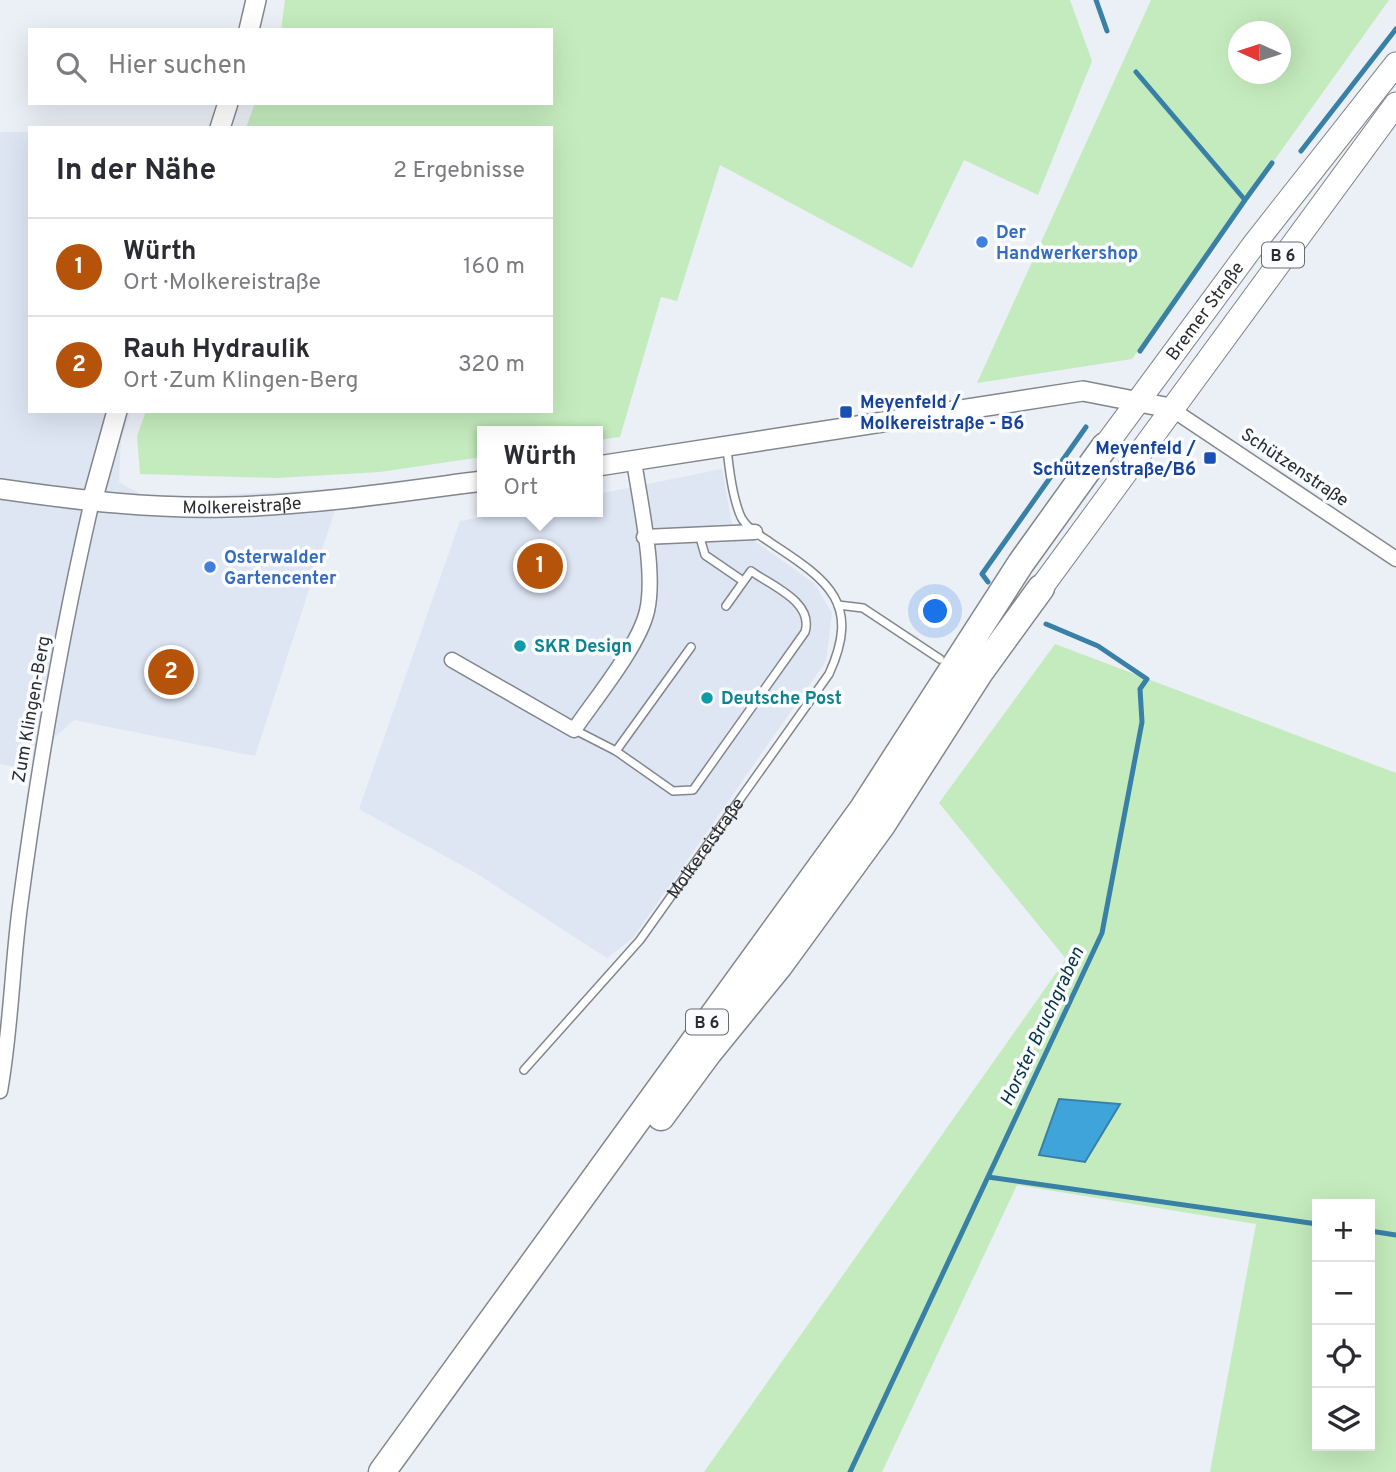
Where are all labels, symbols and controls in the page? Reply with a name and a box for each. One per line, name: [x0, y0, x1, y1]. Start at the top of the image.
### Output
north arrow: [1228, 21, 1291, 84]
search box: [28, 28, 553, 105]
icon: search: [52, 48, 90, 86]
text: Hier suchen: [108, 50, 247, 83]
text: In der Nähe: [56, 153, 216, 190]
text: 2 Ergebnisse: [393, 157, 525, 186]
place label: Der Handwerkershop: [996, 222, 1138, 266]
marker: Der Handwerkershop: [974, 234, 990, 250]
text: Würth: [123, 236, 197, 269]
road number: B 6: [1262, 243, 1304, 268]
text: 1: [74, 253, 84, 282]
text: 160 m: [463, 253, 525, 282]
street label: Bremer Straße: [1162, 258, 1250, 366]
text: Ort · Molkereistraße: [123, 269, 321, 298]
text: Rauh Hydraulik: [123, 334, 310, 367]
text: 2: [72, 351, 86, 380]
text: 320 m: [458, 351, 525, 380]
text: Ort · Zum Klingen-Berg: [123, 367, 358, 396]
place label: Meyenfeld / Molkereistraße - B6: [860, 392, 1024, 436]
marker: Meyenfeld / Molkereistraße - B6: [838, 404, 854, 420]
street label: Schützenstraße: [1236, 424, 1353, 513]
popup: [477, 426, 603, 517]
place label: Meyenfeld / Schützenstraße/B6: [1033, 438, 1197, 482]
text: Würth: [503, 441, 577, 474]
marker: Meyenfeld / Schützenstraße/B6: [1202, 450, 1218, 466]
text: Ort: [503, 474, 538, 503]
street label: Molkereistraße: [182, 493, 303, 520]
pin: 1: [517, 540, 563, 592]
place label: Osterwalder Gartencenter: [224, 547, 337, 591]
marker: Osterwalder Gartencenter: [202, 559, 218, 575]
your location: [918, 594, 952, 628]
street label: Zum Klingen-Berg: [8, 634, 57, 784]
place label: SKR Design: [534, 636, 632, 659]
marker: SKR Design: [512, 638, 528, 654]
pin: 2: [148, 646, 194, 698]
place label: Deutsche Post: [721, 688, 842, 711]
marker: Deutsche Post: [699, 690, 715, 706]
street label: Molkereistraße: [663, 794, 750, 904]
water label: Horster Bruchgraben: [995, 943, 1090, 1110]
road number: B 6: [686, 1010, 728, 1034]
map controls: [1312, 1199, 1375, 1451]
button: +: [1312, 1199, 1375, 1262]
button: −: [1312, 1262, 1375, 1325]
button: locate: [1312, 1325, 1375, 1388]
button: layers: [1312, 1388, 1375, 1451]

